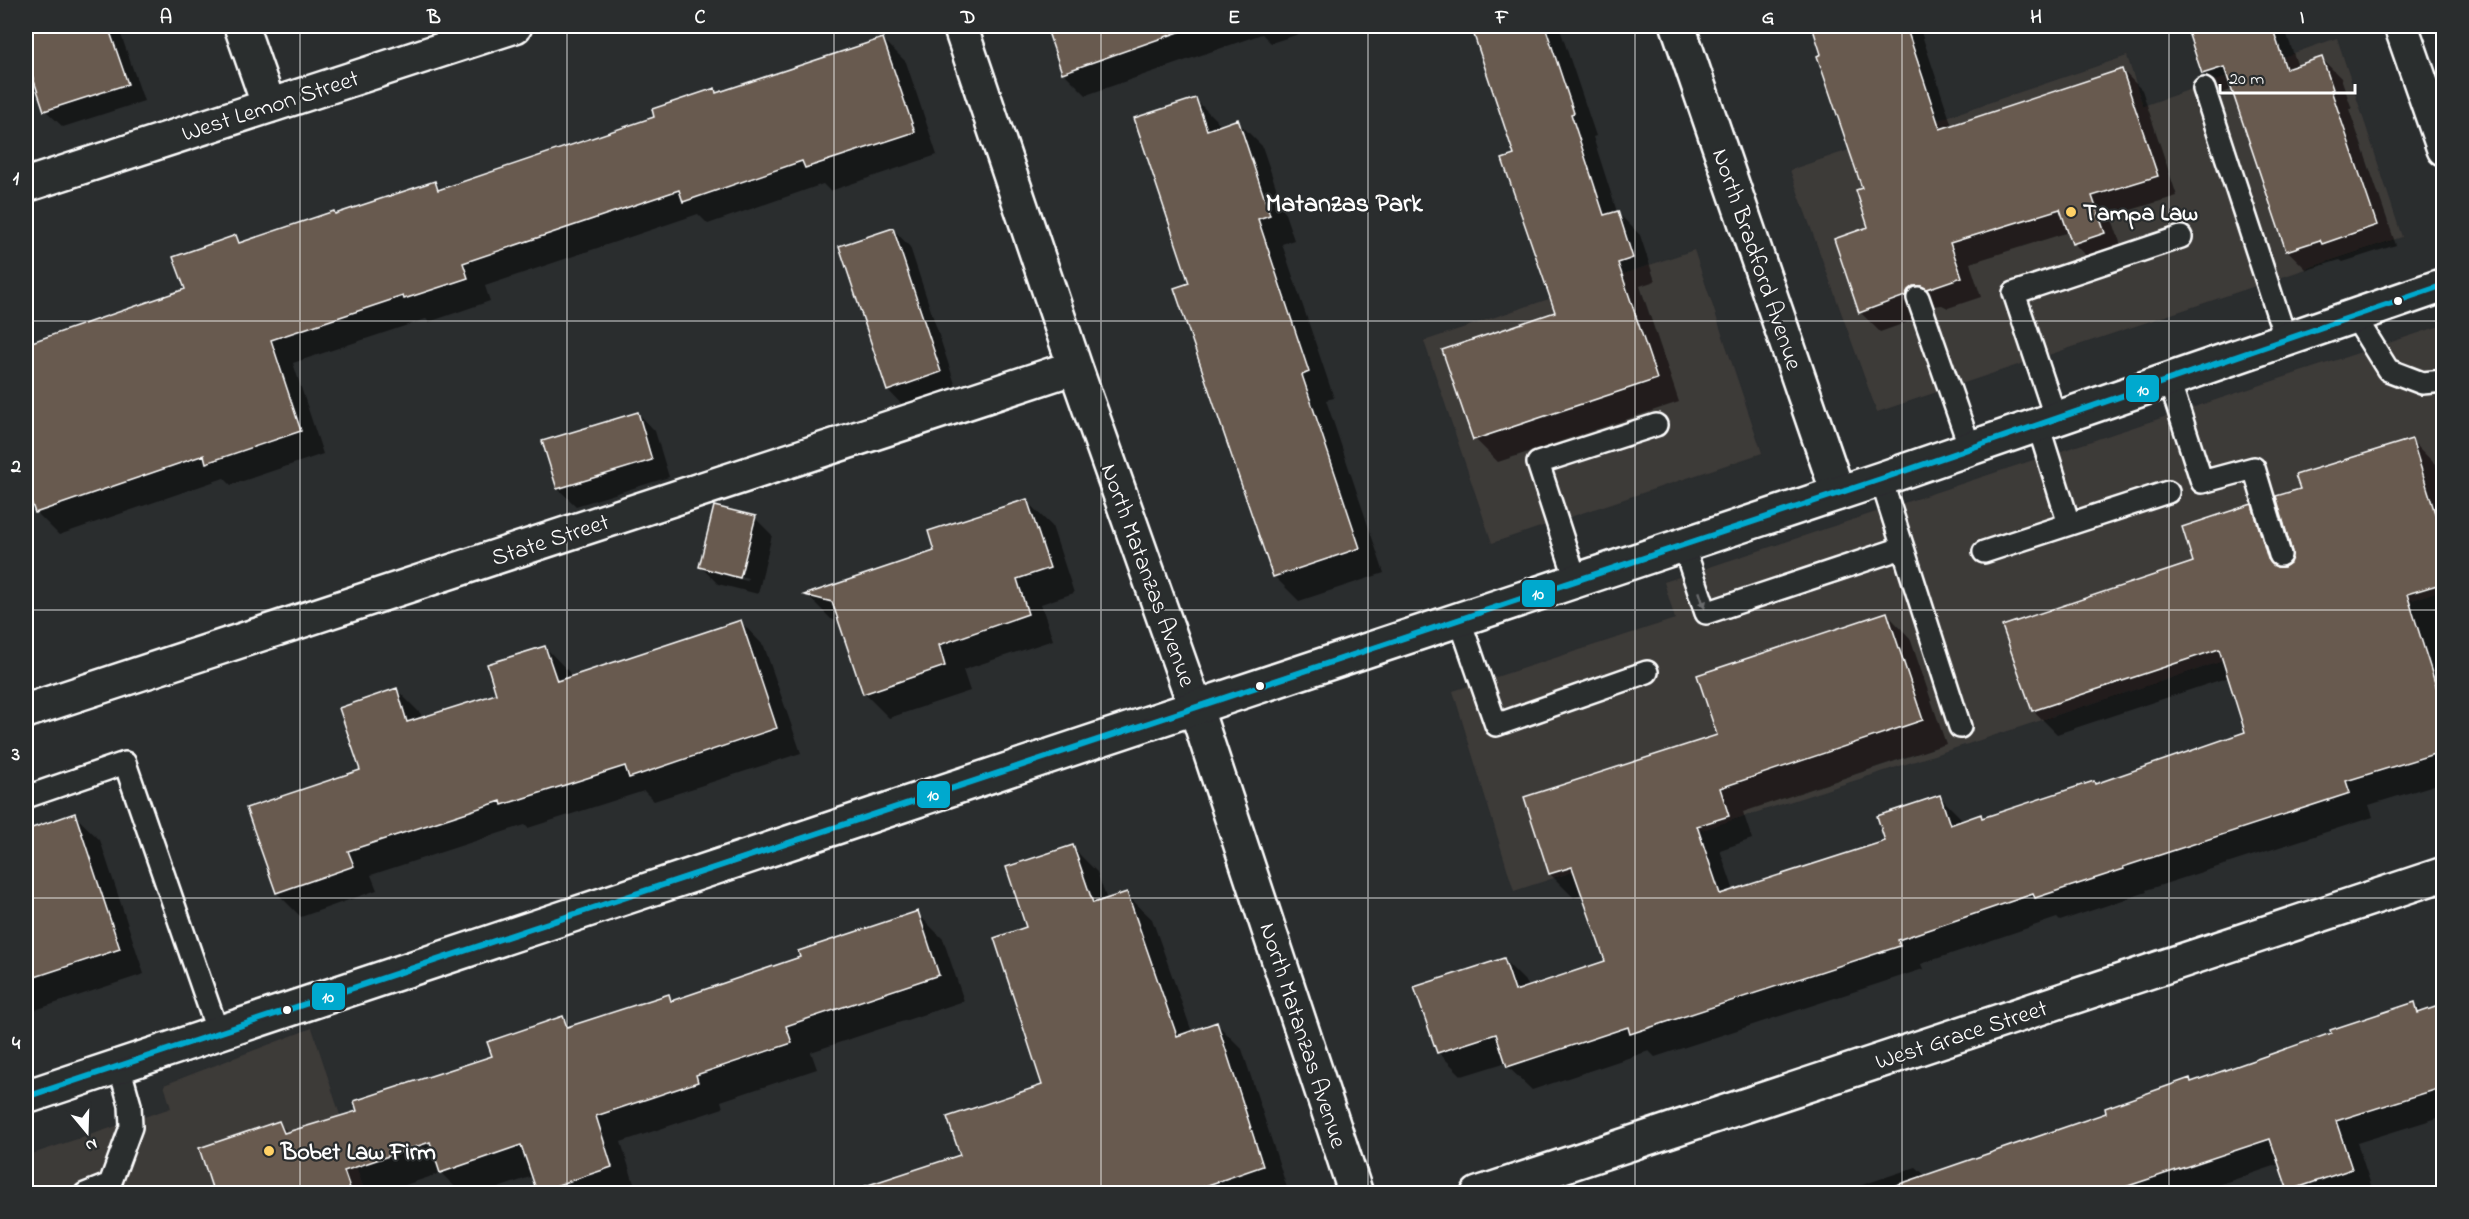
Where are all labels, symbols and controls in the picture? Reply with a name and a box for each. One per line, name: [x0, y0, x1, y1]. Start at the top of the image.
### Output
text: A: [160, 4, 172, 33]
text: B: [426, 4, 441, 33]
text: C: [695, 4, 706, 33]
text: D: [960, 4, 975, 33]
text: E: [1228, 4, 1240, 33]
text: F: [1495, 4, 1509, 33]
text: G: [1762, 4, 1775, 33]
text: H: [2030, 4, 2042, 33]
text: I: [2300, 4, 2305, 33]
scale bar: [2220, 57, 2355, 95]
street label: West Lemon Street: [178, 62, 364, 153]
text: 20 m: [2229, 67, 2264, 93]
street label: North Bradford Avenue: [1701, 144, 1810, 376]
text: 1: [13, 165, 20, 194]
district label: Matanzas Park: [1265, 186, 1423, 224]
place label: Tampa Law: [2083, 197, 2198, 232]
marker: Tampa Law: [2064, 205, 2078, 219]
unlabelled marker: [2392, 295, 2404, 307]
line badge: 10: [2125, 374, 2160, 403]
text: 10: [2137, 379, 2149, 403]
text: 2: [10, 453, 21, 482]
street label: North Matanzas Avenue: [1090, 459, 1203, 692]
street label: State Street: [487, 506, 614, 577]
line badge: 10: [1521, 579, 1556, 608]
text: 10: [1532, 583, 1544, 607]
one-way arrow: [1697, 591, 1707, 609]
unlabelled marker: [1254, 680, 1266, 692]
text: 3: [11, 741, 20, 770]
line badge: 10: [916, 780, 951, 809]
text: 10: [927, 784, 939, 808]
street label: North Matanzas Avenue: [1249, 919, 1355, 1153]
line badge: 10: [311, 982, 346, 1011]
text: 10: [322, 986, 334, 1010]
street label: West Grace Street: [1871, 992, 2052, 1081]
unlabelled marker: [281, 1004, 293, 1016]
text: 4: [12, 1030, 21, 1059]
north arrow: [57, 1102, 117, 1162]
text: N: [82, 1131, 100, 1157]
place label: Bobet Law Firm: [280, 1136, 436, 1171]
marker: Bobet Law Firm: [262, 1144, 276, 1158]

